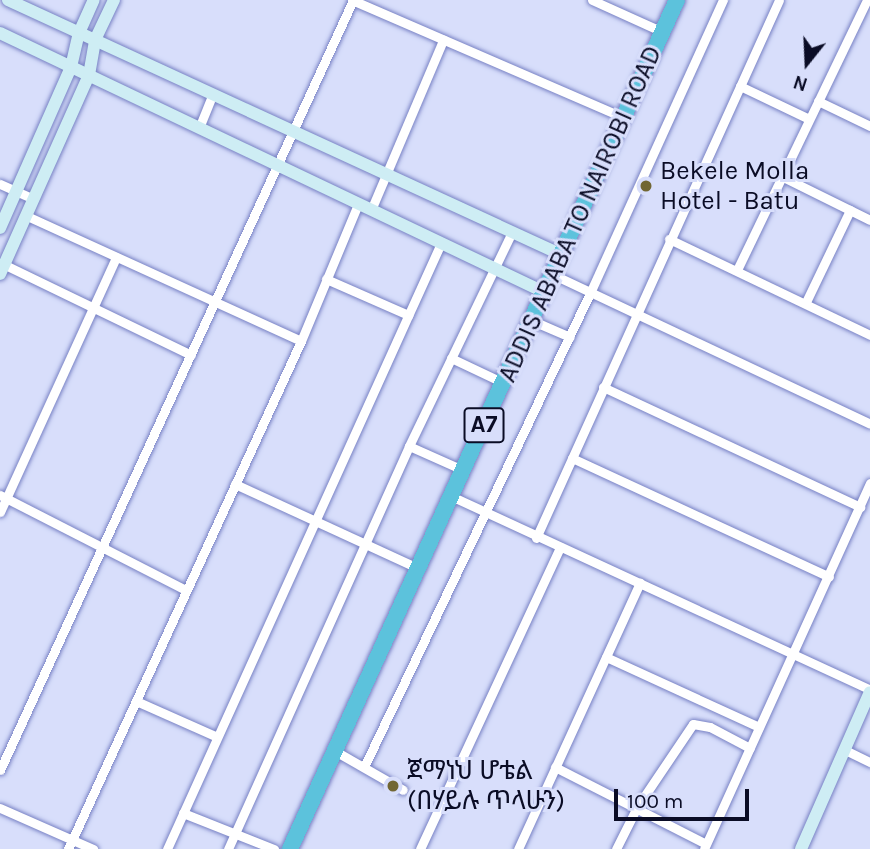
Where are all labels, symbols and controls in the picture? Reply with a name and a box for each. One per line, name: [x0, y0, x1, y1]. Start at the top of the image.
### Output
north arrow: [772, 28, 842, 98]
street label: ADDIS ABABA TO NAIROBI ROAD: [492, 41, 668, 387]
text: N: [791, 70, 810, 96]
place label: Bekele Molla Hotel - Batu: [660, 155, 809, 216]
marker: Bekele Molla Hotel - Batu: [638, 178, 654, 194]
road number: A7: [463, 404, 505, 446]
place label: ጀማነህ ሆቴል (በሃይሉ ጥላሁን): [407, 755, 565, 816]
scale bar: [618, 776, 753, 820]
marker: ጀማነህ ሆቴል (በሃይሉ ጥላሁን): [385, 778, 401, 794]
text: 100 m: [627, 789, 684, 813]

